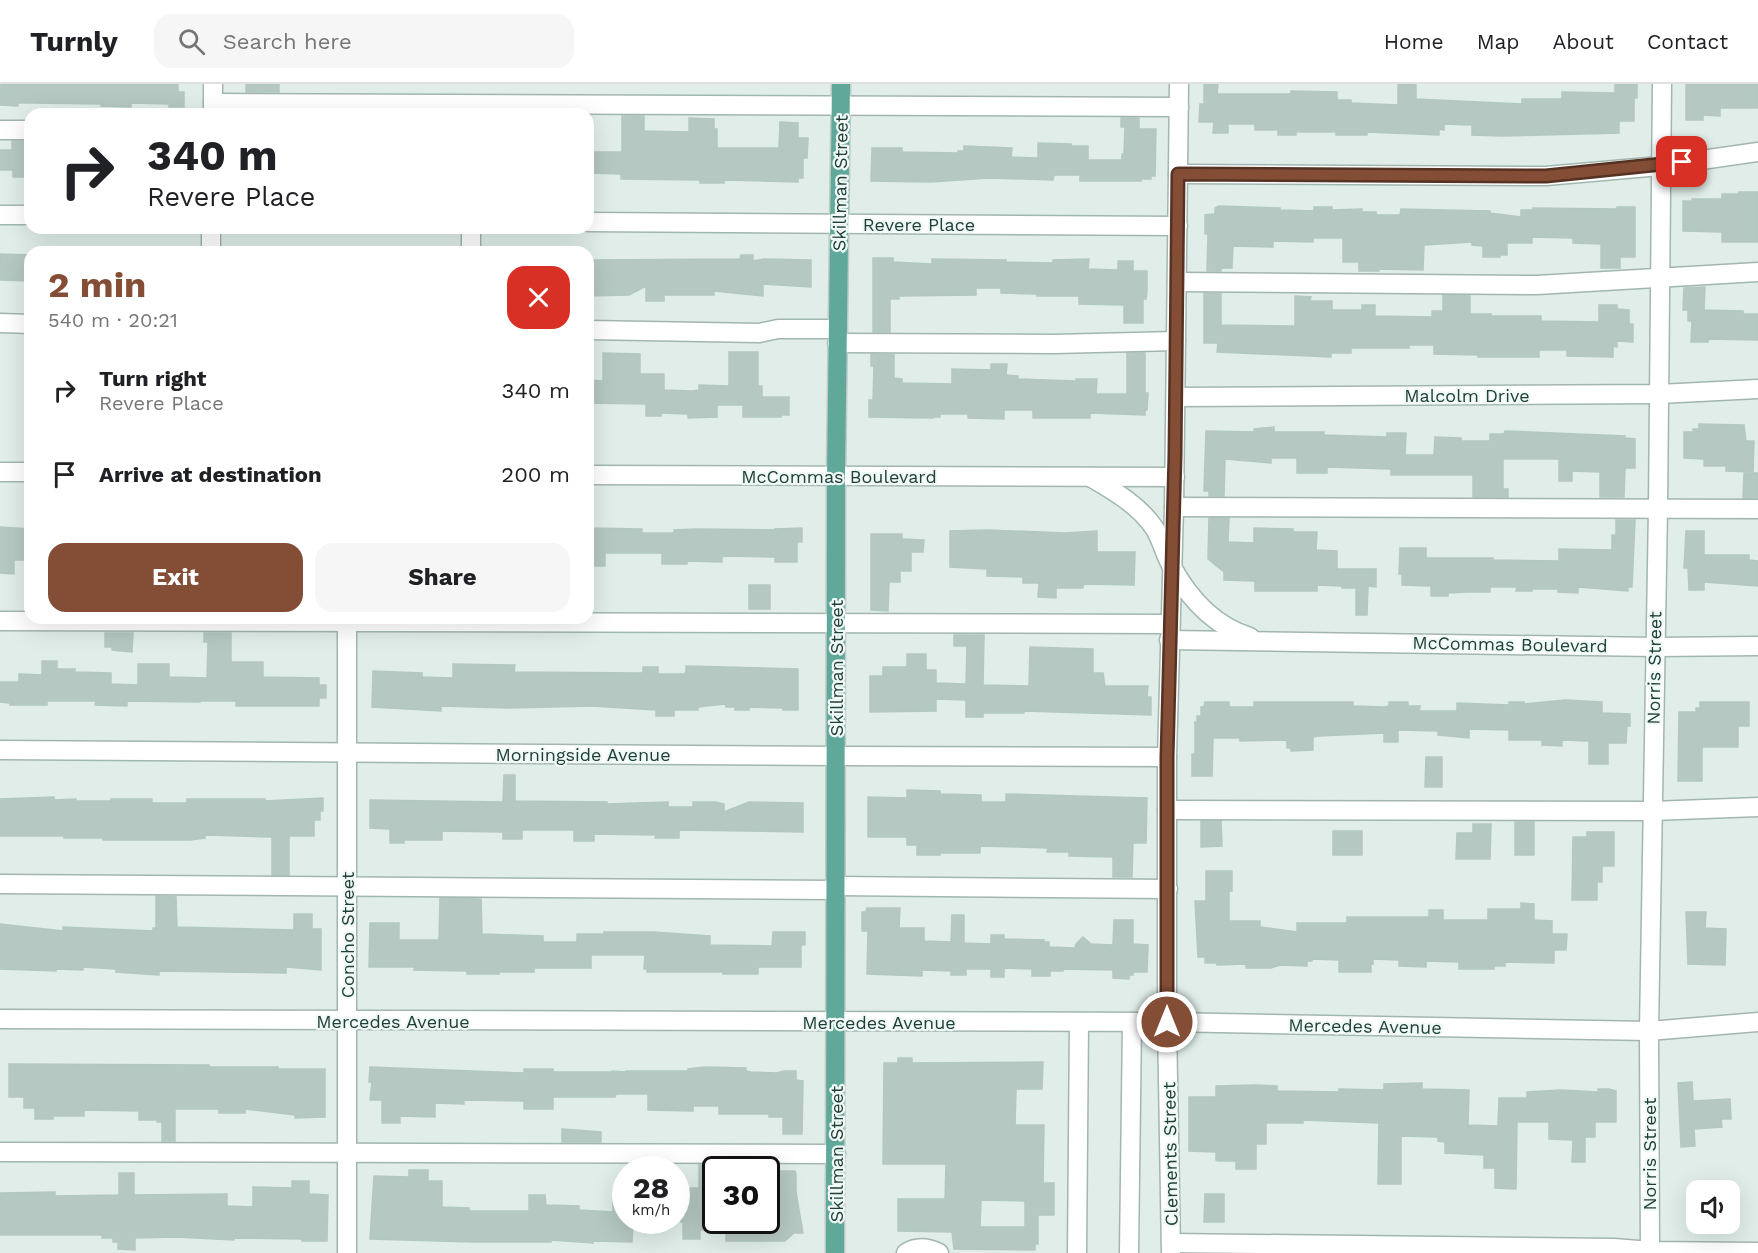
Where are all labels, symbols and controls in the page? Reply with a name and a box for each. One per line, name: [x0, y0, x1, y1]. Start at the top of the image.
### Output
search box: [154, 14, 574, 68]
text: Turnly: [30, 25, 118, 58]
icon: search: [175, 25, 208, 58]
text: Search here: [223, 29, 352, 54]
text: Home: [1384, 29, 1444, 54]
text: Map: [1477, 29, 1520, 54]
text: About: [1553, 29, 1614, 54]
text: Contact: [1647, 29, 1728, 54]
street label: Skillman Street: [828, 114, 852, 251]
text: 340 m: [147, 131, 278, 180]
icon: right: [48, 132, 126, 210]
pin: [1656, 136, 1707, 187]
icon: arrive: [1665, 145, 1698, 178]
text: Revere Place: [147, 181, 315, 213]
street label: Revere Place: [863, 214, 975, 235]
text: 2 min: [48, 264, 146, 306]
button: close: [507, 266, 570, 329]
text: 540 m · 20:21: [48, 308, 178, 332]
text: Turn right: [99, 366, 206, 391]
icon: right: [48, 374, 81, 407]
text: 340 m: [502, 378, 570, 403]
street label: Malcolm Drive: [1404, 385, 1530, 406]
text: Revere Place: [99, 391, 224, 415]
icon: arrive: [48, 458, 81, 491]
text: Arrive at destination: [99, 462, 322, 487]
text: 200 m: [501, 462, 570, 487]
street label: McCommas Boulevard: [741, 466, 937, 487]
button: Exit: [48, 543, 303, 612]
button: Share: [315, 543, 570, 612]
street label: Skillman Street: [826, 599, 847, 736]
street label: Norris Street: [1643, 611, 1665, 725]
street label: McCommas Boulevard: [1412, 632, 1608, 656]
street label: Morningside Avenue: [495, 744, 671, 765]
street label: Concho Street: [337, 871, 358, 998]
position arrow: [1135, 990, 1199, 1054]
street label: Mercedes Avenue: [316, 1011, 470, 1032]
street label: Mercedes Avenue: [802, 1012, 956, 1033]
street label: Mercedes Avenue: [1288, 1014, 1442, 1038]
street label: Clements Street: [1158, 1081, 1182, 1226]
street label: Skillman Street: [826, 1085, 847, 1222]
street label: Norris Street: [1639, 1097, 1660, 1211]
speed limit sign: 30: [702, 1156, 780, 1234]
text: 28: [633, 1170, 669, 1205]
map controls: [1686, 1180, 1740, 1234]
button: sound: [1686, 1180, 1740, 1234]
text: km/h: [632, 1201, 670, 1219]

